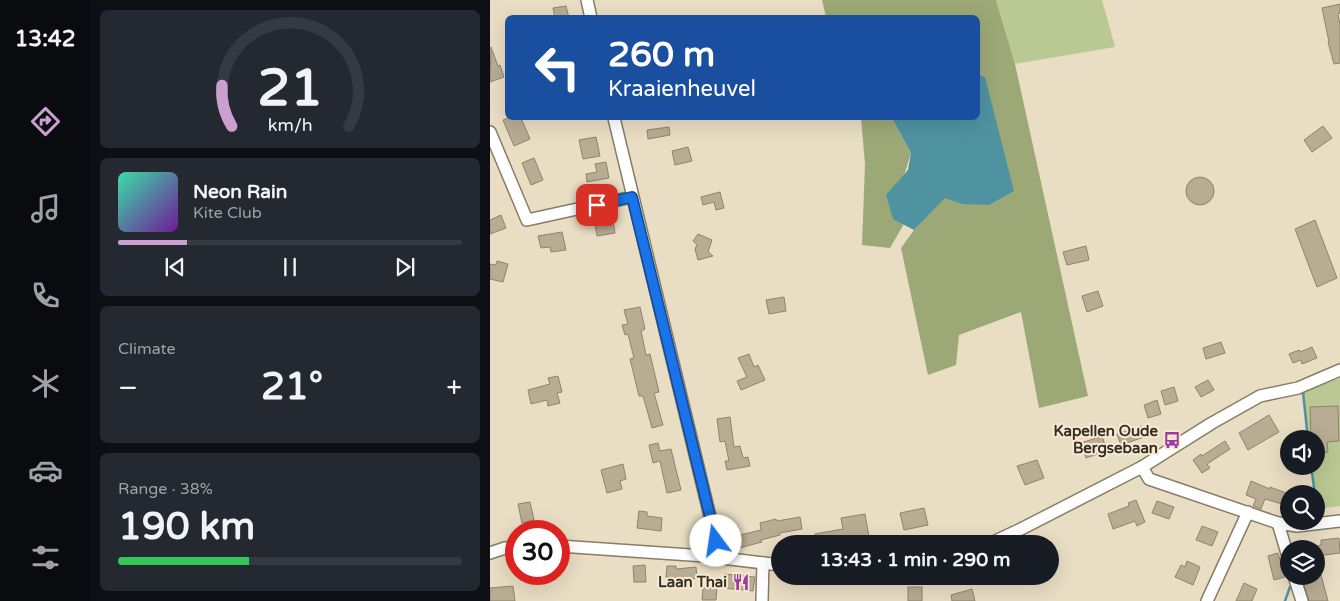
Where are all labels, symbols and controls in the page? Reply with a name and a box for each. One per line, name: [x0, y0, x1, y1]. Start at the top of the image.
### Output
text: 13:42: [15, 26, 75, 52]
text: 260 m: [608, 34, 715, 76]
icon: left: [525, 35, 590, 100]
text: 21: [257, 57, 323, 120]
text: Kraaienheuvel: [608, 76, 756, 102]
icon: directions: [28, 104, 63, 139]
text: km/h: [268, 115, 312, 136]
text: Neon Rain: [193, 181, 287, 203]
pin: [576, 184, 618, 226]
icon: music: [28, 191, 63, 226]
icon: arrive: [583, 191, 611, 219]
text: Kite Club: [193, 203, 262, 223]
icon: previous: [161, 253, 189, 281]
icon: pause: [276, 253, 304, 281]
icon: next: [391, 253, 419, 281]
icon: phone: [28, 278, 63, 313]
text: Climate: [118, 339, 176, 359]
text: 21°: [261, 364, 323, 410]
icon: climate: [28, 366, 63, 401]
text: −: [118, 371, 138, 405]
text: +: [446, 371, 462, 405]
place label: Kapellen Oude Bergsebaan: [1053, 422, 1158, 458]
bus stop icon: Kapellen Oude Bergsebaan: [1162, 430, 1182, 450]
map controls: [1280, 430, 1325, 585]
button: sound: [1280, 430, 1325, 475]
icon: car: [28, 453, 63, 488]
text: Range · 38%: [118, 479, 213, 499]
button: search: [1280, 485, 1325, 530]
text: 190 km: [118, 504, 255, 550]
position arrow: [689, 514, 741, 566]
speed limit sign: 30: [505, 520, 570, 585]
icon: filters: [28, 540, 63, 575]
button: layers: [1280, 540, 1325, 585]
text: 13:43 · 1 min · 290 m: [819, 549, 1011, 571]
restaurant icon: Laan Thai: [731, 572, 751, 592]
place label: Laan Thai: [658, 573, 727, 591]

